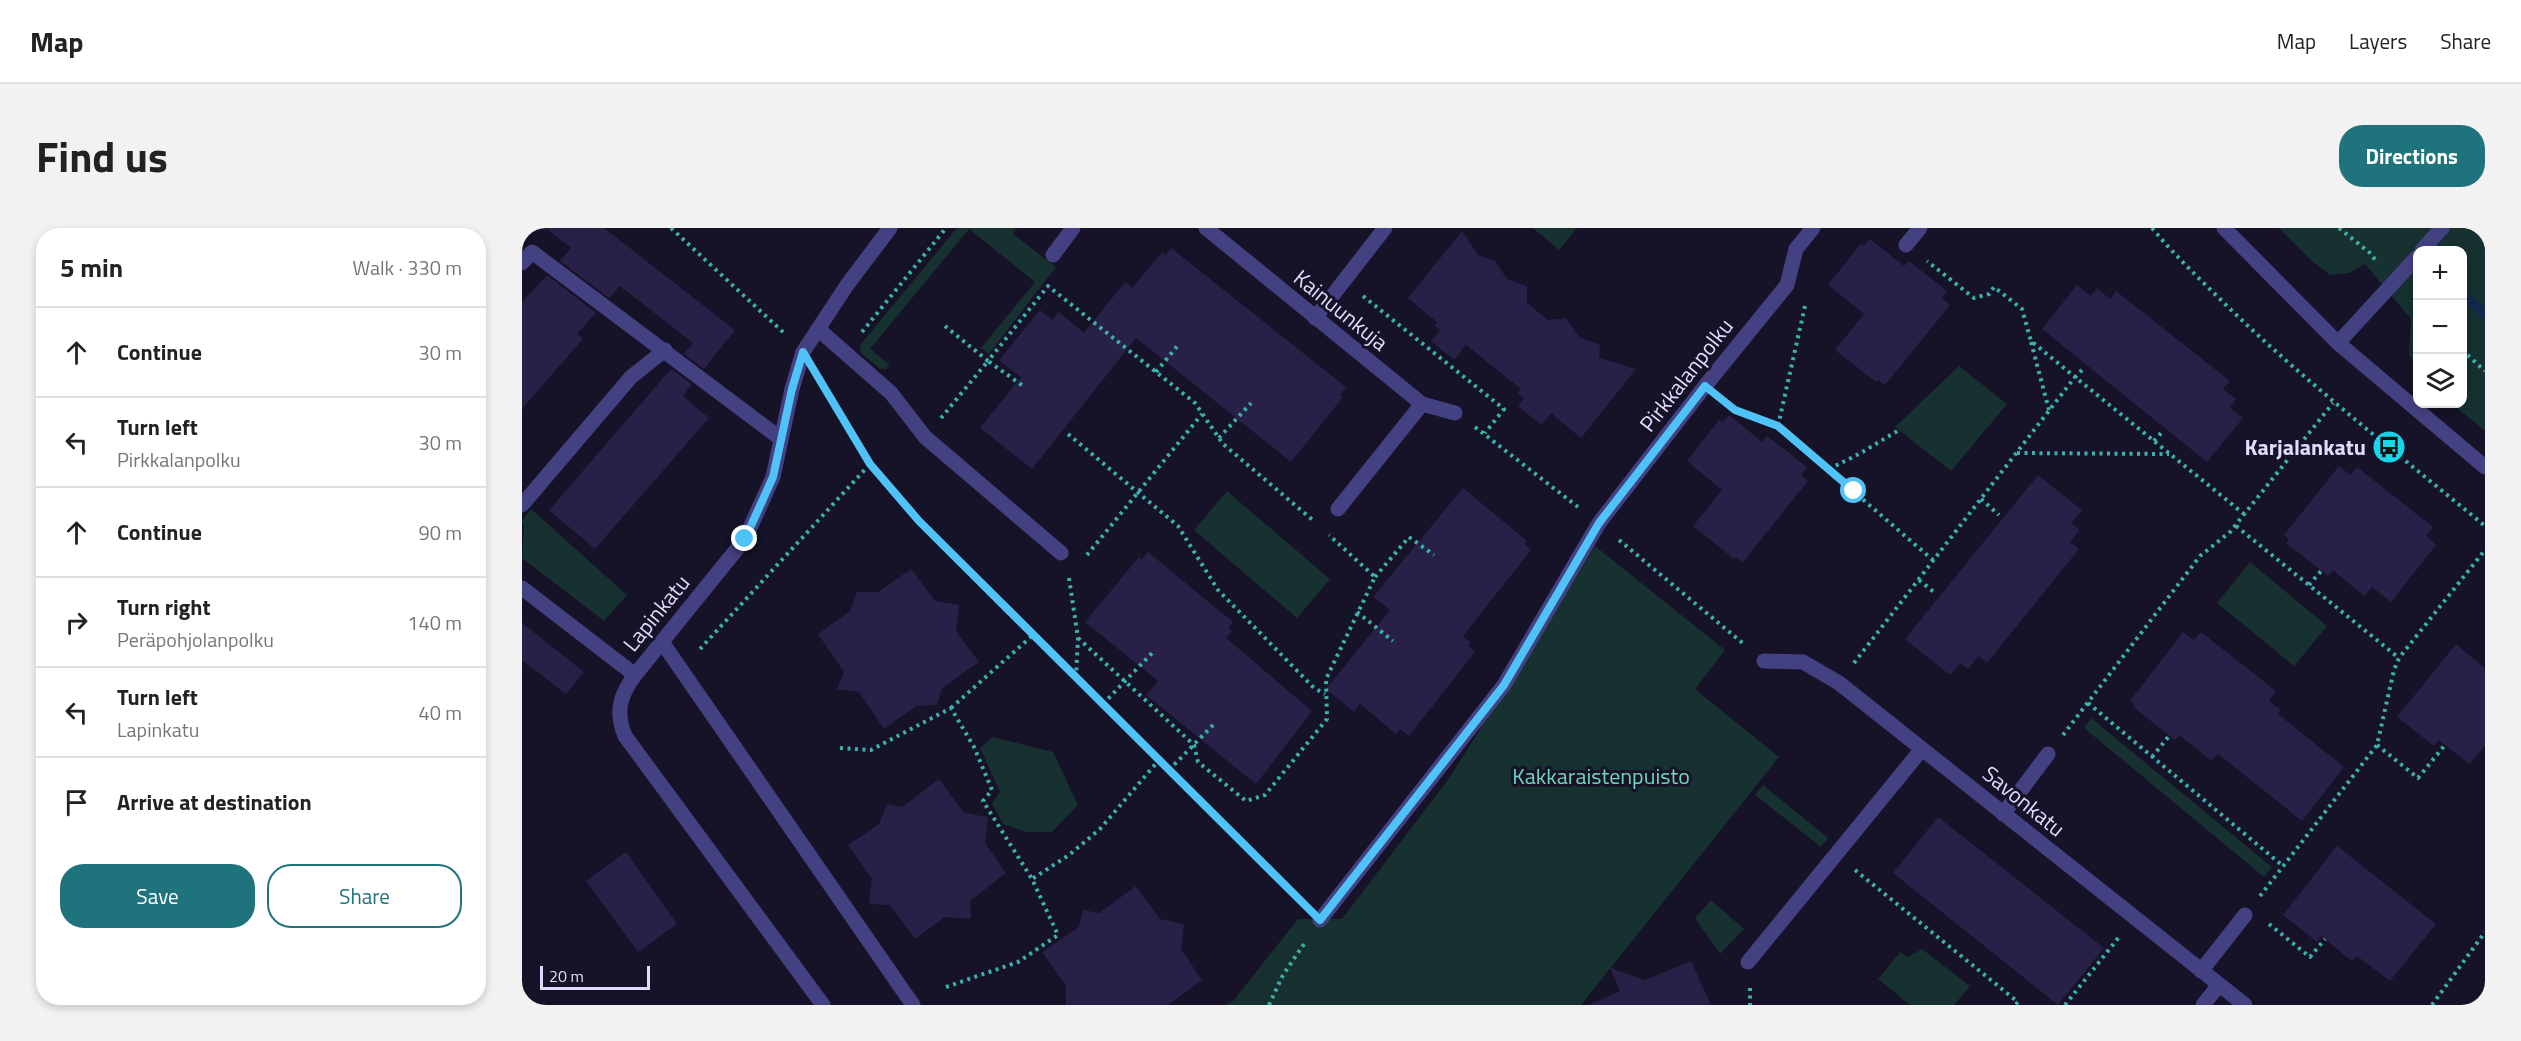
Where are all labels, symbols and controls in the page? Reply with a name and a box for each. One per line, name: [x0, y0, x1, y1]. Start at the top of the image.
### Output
text: Map: [30, 20, 84, 63]
text: Map: [2277, 25, 2316, 57]
text: Layers: [2349, 25, 2407, 57]
text: Share: [2440, 25, 2491, 57]
text: Find us: [36, 124, 168, 188]
button: Directions: [2339, 125, 2485, 187]
map controls: [2413, 246, 2467, 408]
button: +: [2413, 246, 2467, 300]
text: 5 min: [60, 248, 123, 287]
text: Walk · 330 m: [353, 252, 462, 283]
street label: Kainuunkuja: [1286, 261, 1396, 359]
button: −: [2413, 300, 2467, 354]
street label: Pirkkalanpolku: [1631, 311, 1741, 439]
text: Continue: [117, 335, 202, 369]
icon: ahead: [60, 336, 93, 369]
text: 30 m: [418, 337, 462, 368]
button: layers: [2413, 354, 2467, 408]
text: Turn left: [117, 410, 198, 444]
icon: left: [60, 426, 93, 459]
text: 30 m: [418, 427, 462, 458]
bus stop icon: Karjalankatu: [2371, 429, 2407, 465]
place label: Karjalankatu: [2245, 430, 2366, 464]
text: Pirkkalanpolku: [117, 444, 241, 475]
route start: [1840, 477, 1866, 503]
text: Continue: [117, 515, 202, 549]
icon: ahead: [60, 516, 93, 549]
text: 90 m: [418, 517, 462, 548]
route end: [731, 525, 757, 551]
street label: Lapinkatu: [614, 567, 698, 659]
text: Turn right: [117, 590, 211, 624]
icon: right: [60, 606, 93, 639]
text: 140 m: [407, 607, 462, 638]
text: Peräpohjolanpolku: [117, 624, 274, 655]
text: Turn left: [117, 680, 198, 714]
icon: left: [60, 696, 93, 729]
text: 40 m: [418, 697, 462, 728]
text: Lapinkatu: [117, 714, 199, 745]
street label: Savonkatu: [1975, 757, 2073, 845]
park label: Kakkaraistenpuisto: [1512, 759, 1690, 793]
text: Arrive at destination: [117, 785, 312, 819]
icon: arrive: [60, 786, 93, 819]
button: Save: [60, 864, 255, 928]
button: Share: [267, 864, 462, 928]
scale bar: [540, 963, 650, 990]
text: 20 m: [549, 964, 584, 988]

